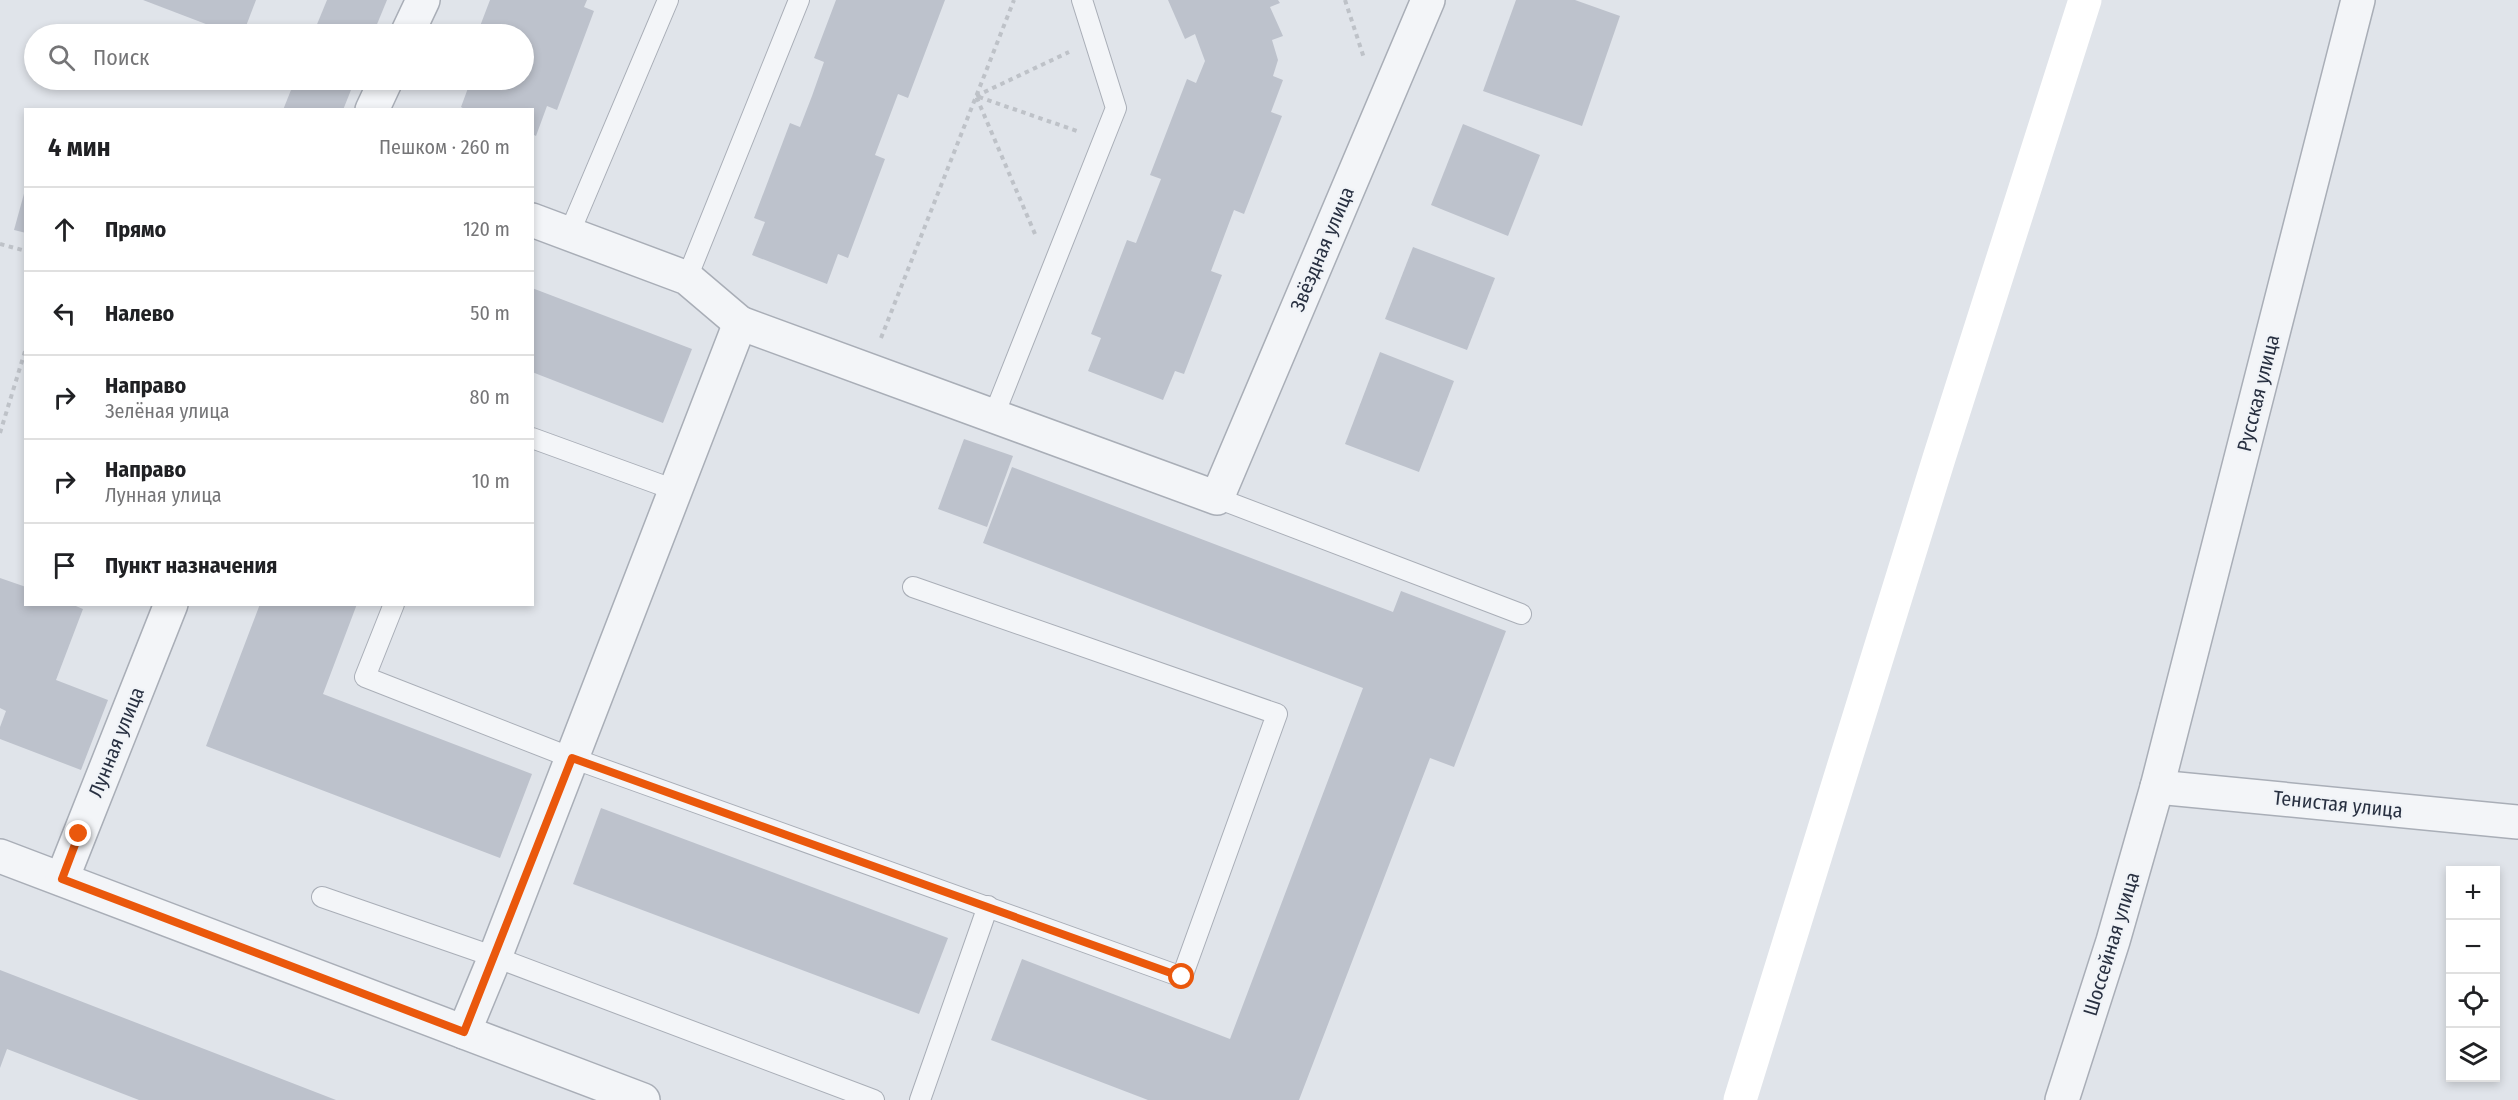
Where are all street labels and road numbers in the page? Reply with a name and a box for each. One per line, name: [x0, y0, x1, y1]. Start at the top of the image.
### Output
street label: Звёздная улица: [1285, 183, 1359, 315]
street label: Русская улица: [2232, 332, 2284, 454]
street label: Лунная улица: [83, 683, 149, 801]
street label: Тенистая улица: [2272, 785, 2404, 823]
street label: Шоссейная улица: [2078, 869, 2144, 1019]

